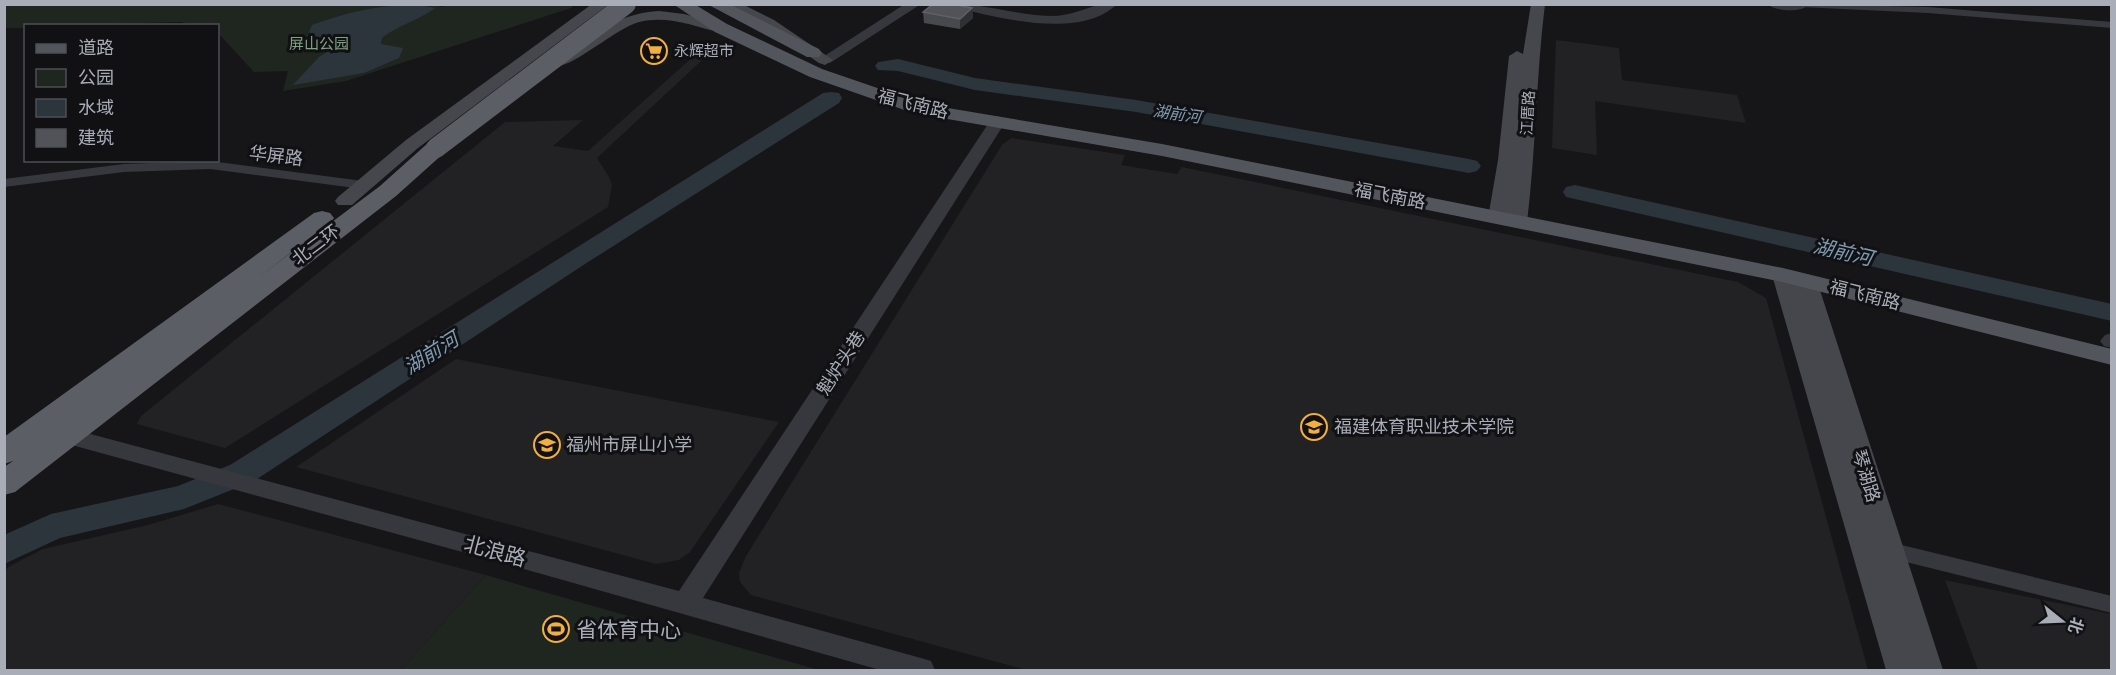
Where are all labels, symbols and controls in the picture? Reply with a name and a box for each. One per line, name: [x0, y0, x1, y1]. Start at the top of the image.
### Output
legend: [24, 24, 219, 162]
park label: 屏山公园: [289, 35, 349, 53]
supermarket icon: 永辉超市: [639, 36, 669, 66]
text: 道路: [78, 37, 114, 59]
place label: 永辉超市: [674, 42, 734, 60]
text: 公园: [78, 67, 114, 89]
street label: 福飞南路: [875, 85, 951, 123]
street label: 江厝路: [1518, 90, 1538, 136]
text: 水域: [78, 97, 114, 119]
water label: 湖前河: [1152, 101, 1205, 127]
text: 建筑: [78, 127, 114, 149]
street label: 华屏路: [248, 142, 304, 170]
street label: 福飞南路: [1353, 178, 1427, 214]
street label: 北二环: [288, 220, 344, 270]
water label: 湖前河: [1811, 234, 1879, 271]
street label: 福飞南路: [1827, 276, 1903, 314]
water label: 湖前河: [399, 325, 466, 379]
street label: 魁炉头巷: [812, 327, 870, 399]
school or university icon: 福建体育职业技术学院: [1299, 412, 1329, 442]
place label: 福建体育职业技术学院: [1334, 416, 1514, 438]
school or university icon: 福州市屏山小学: [532, 430, 562, 460]
place label: 福州市屏山小学: [566, 434, 692, 456]
street label: 琴湖路: [1848, 447, 1884, 505]
street label: 北浪路: [461, 531, 529, 571]
north arrow: [2032, 591, 2092, 651]
sports icon: 省体育中心: [541, 614, 571, 644]
text: 北: [2064, 615, 2087, 636]
place label: 省体育中心: [576, 617, 681, 642]

